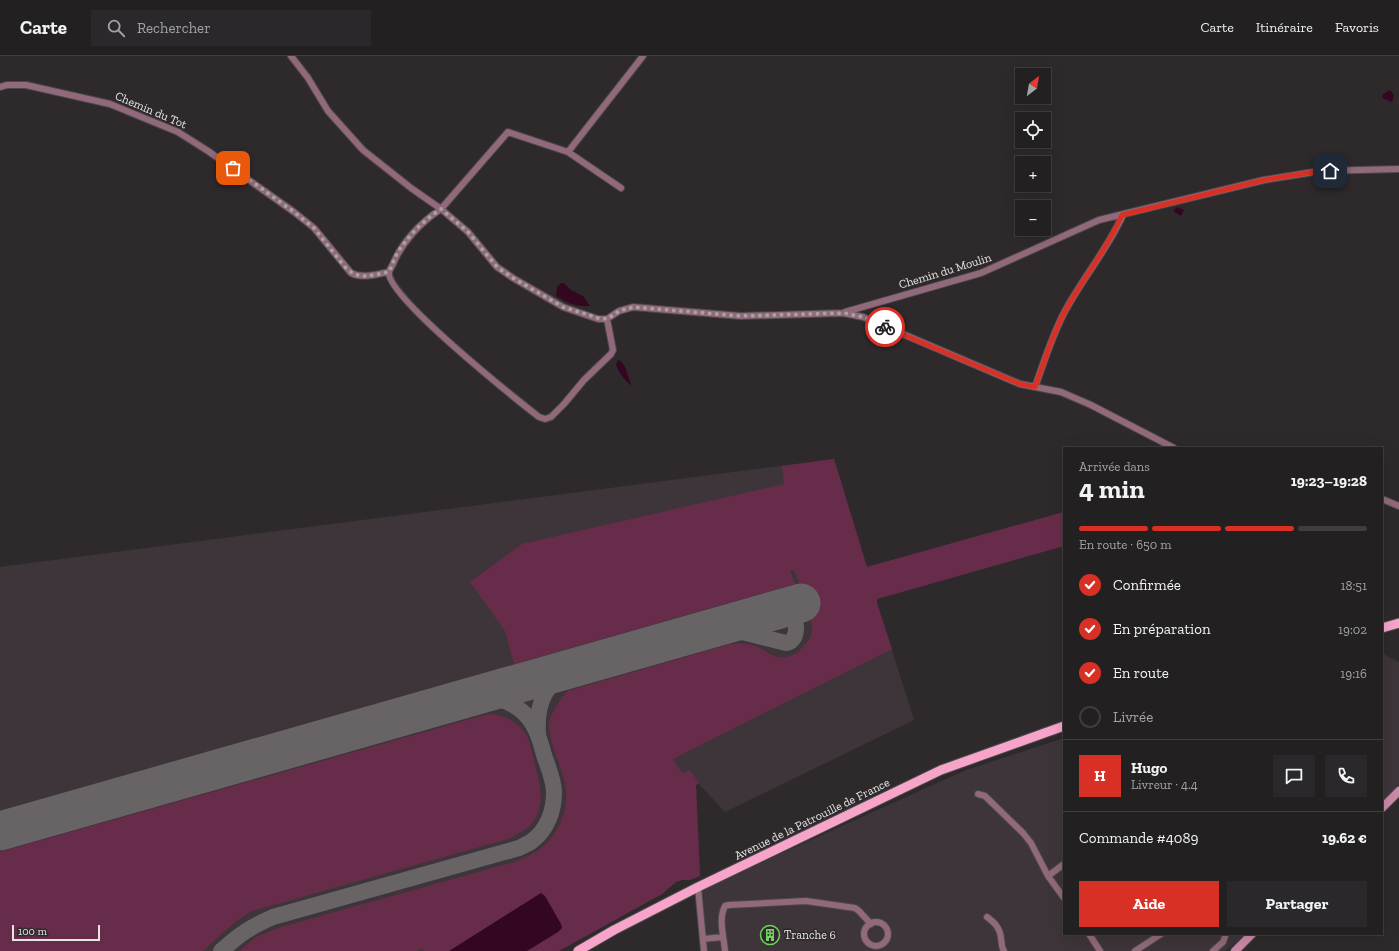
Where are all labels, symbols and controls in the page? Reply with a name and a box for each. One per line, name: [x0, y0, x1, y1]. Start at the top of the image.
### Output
search box: [91, 10, 371, 46]
text: Carte: [20, 16, 67, 39]
icon: search: [105, 17, 127, 39]
text: Rechercher: [137, 19, 210, 37]
text: Carte: [1200, 19, 1234, 36]
text: Itinéraire: [1256, 19, 1313, 36]
text: Favoris: [1335, 19, 1379, 36]
north arrow: [1015, 68, 1051, 104]
map controls: [1015, 68, 1051, 236]
street label: Chemin du Tot: [113, 89, 189, 132]
button: locate: [1015, 112, 1051, 148]
pin: [216, 151, 250, 185]
pin: [1313, 154, 1347, 188]
button: +: [1015, 156, 1051, 192]
icon: bag: [222, 157, 244, 179]
icon: home: [1319, 160, 1341, 182]
button: −: [1015, 200, 1051, 236]
street label: Chemin du Moulin: [897, 250, 993, 292]
courier: [865, 307, 905, 347]
icon: bike: [874, 316, 896, 338]
text: Arrivée dans: [1079, 459, 1150, 474]
text: 19:23–19:28: [1291, 472, 1367, 490]
text: 4 min: [1079, 473, 1145, 505]
text: En route · 650 m: [1079, 537, 1171, 552]
icon: check: [1079, 574, 1101, 596]
text: Confirmée: [1113, 576, 1181, 594]
text: 18:51: [1340, 578, 1367, 593]
icon: check: [1079, 618, 1101, 640]
text: En préparation: [1113, 620, 1211, 638]
text: 19:02: [1338, 622, 1367, 637]
icon: check: [1079, 662, 1101, 684]
text: En route: [1113, 664, 1169, 682]
text: 19:16: [1340, 666, 1367, 681]
text: Livrée: [1113, 708, 1153, 726]
button: chat: [1273, 755, 1315, 797]
button: phone: [1325, 755, 1367, 797]
text: Hugo: [1131, 759, 1167, 777]
text: H: [1094, 767, 1106, 785]
street label: Avenue de la Patrouille de France: [732, 775, 892, 863]
text: Livreur · 4.4: [1131, 777, 1198, 792]
text: Commande #4089: [1079, 829, 1198, 847]
text: 19.62 €: [1322, 829, 1367, 847]
button: Aide: [1079, 881, 1219, 927]
button: Partager: [1227, 881, 1367, 927]
scale bar: [12, 923, 100, 942]
building icon: Tranche 6: [759, 924, 781, 946]
text: 100 m: [18, 925, 47, 938]
place label: Tranche 6: [784, 928, 836, 942]

